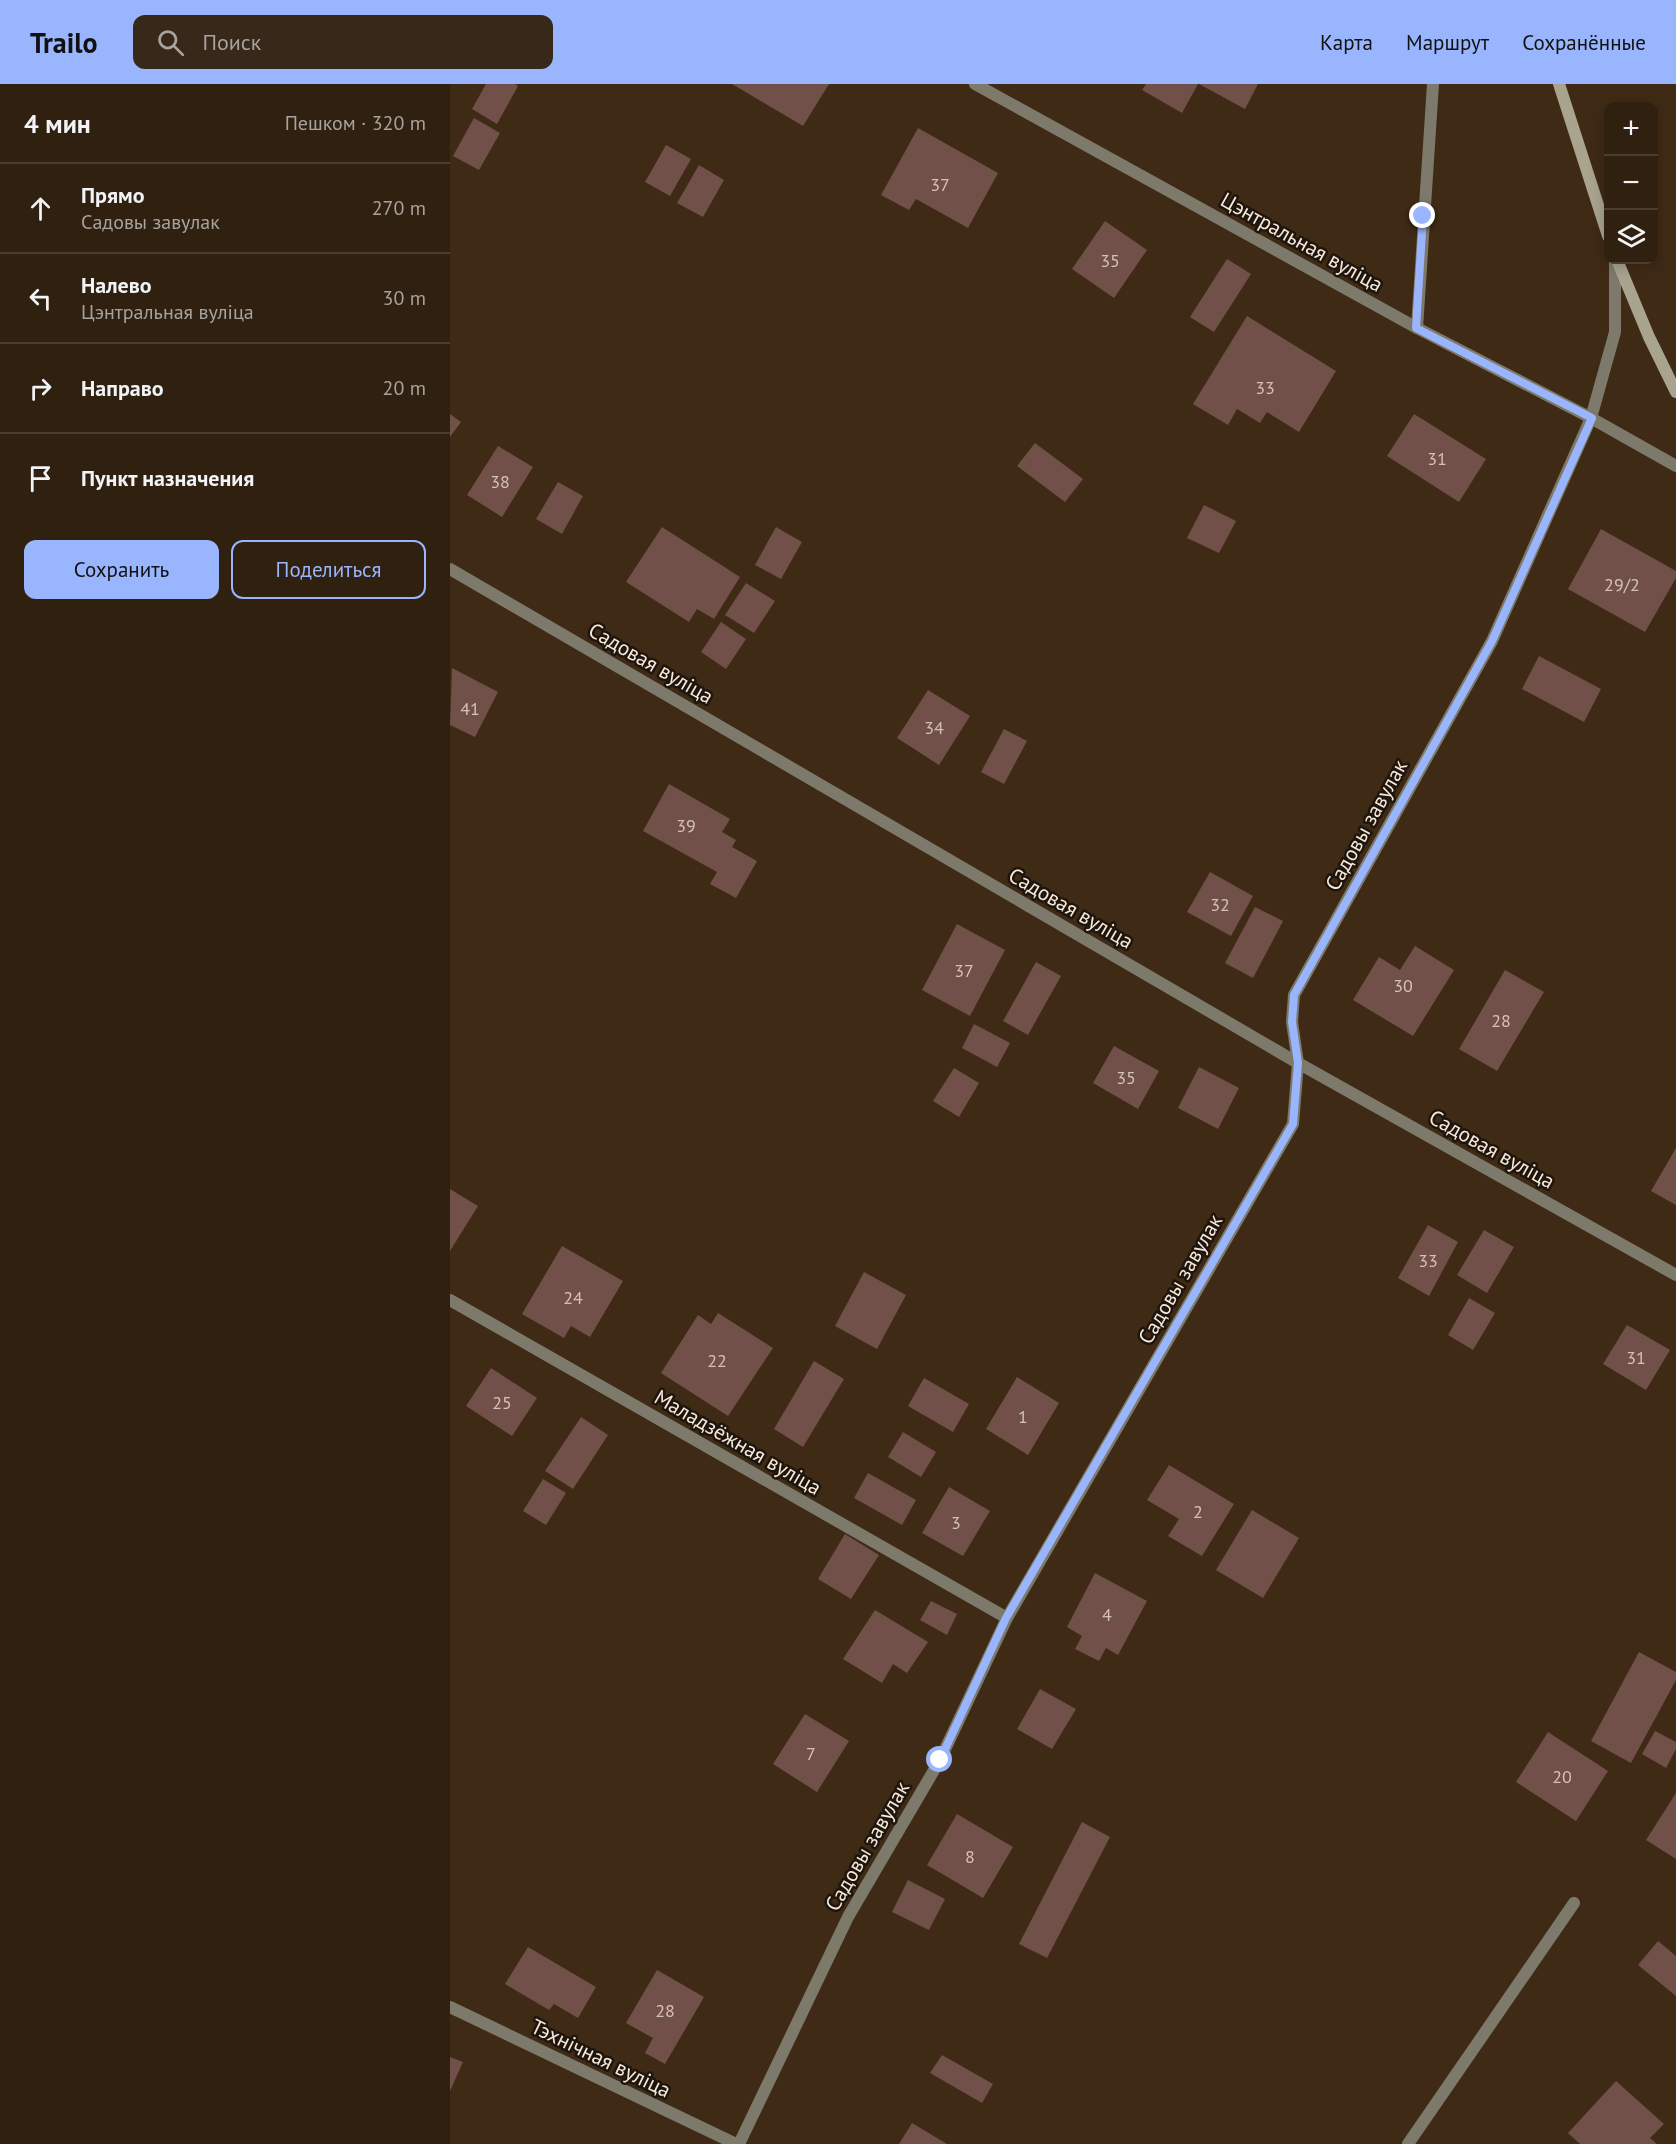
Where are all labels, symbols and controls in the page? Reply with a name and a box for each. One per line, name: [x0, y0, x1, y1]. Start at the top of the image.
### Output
search box: [133, 15, 553, 69]
text: Trailo: [30, 24, 97, 61]
icon: search: [154, 26, 187, 59]
text: Поиск: [202, 28, 261, 56]
text: Карта: [1320, 29, 1373, 56]
text: Маршрут: [1406, 29, 1489, 56]
text: Сохранённые: [1522, 29, 1646, 56]
map controls: [1604, 102, 1658, 264]
button: +: [1604, 102, 1658, 156]
text: 4 мин: [24, 107, 91, 140]
text: Пешком · 320 m: [285, 110, 426, 136]
button: −: [1604, 156, 1658, 210]
house number: 37: [930, 173, 950, 196]
text: Прямо: [81, 181, 144, 209]
street label: Цэнтральная вуліца: [1216, 186, 1388, 298]
icon: ahead: [24, 192, 57, 225]
text: 270 m: [372, 195, 426, 221]
route end: [1409, 202, 1435, 228]
text: Садовы завулак: [81, 209, 220, 235]
button: layers: [1604, 210, 1658, 264]
house number: 35: [1100, 249, 1120, 272]
text: Налево: [81, 271, 152, 299]
icon: left: [24, 282, 57, 315]
text: 30 m: [383, 285, 426, 311]
text: Цэнтральная вуліца: [81, 299, 254, 325]
icon: right: [24, 372, 57, 405]
text: Направо: [81, 374, 164, 402]
text: 20 m: [383, 375, 426, 401]
house number: 33: [1255, 376, 1275, 399]
house number: 31: [1427, 447, 1447, 470]
icon: arrive: [24, 462, 57, 495]
text: Пункт назначения: [81, 464, 254, 492]
house number: 38: [490, 470, 510, 493]
button: Сохранить: [24, 540, 219, 599]
button: Поделиться: [231, 540, 426, 599]
house number: 29/2: [1604, 573, 1640, 596]
street label: Садовая вуліца: [584, 616, 718, 710]
house number: 41: [460, 697, 480, 720]
house number: 34: [924, 716, 944, 739]
street label: Садовы завулак: [1319, 755, 1413, 895]
house number: 39: [676, 814, 696, 837]
street label: Садовая вуліца: [1004, 861, 1138, 955]
house number: 32: [1210, 893, 1230, 916]
house number: 37: [954, 959, 974, 982]
house number: 30: [1393, 974, 1413, 997]
house number: 28: [1491, 1009, 1511, 1032]
house number: 35: [1116, 1066, 1136, 1089]
street label: Садовая вуліца: [1424, 1103, 1560, 1195]
street label: Садовы завулак: [1132, 1209, 1228, 1349]
house number: 33: [1418, 1249, 1438, 1272]
house number: 24: [563, 1286, 583, 1309]
house number: 31: [1626, 1346, 1646, 1369]
house number: 22: [707, 1349, 727, 1372]
street label: Маладзёжная вуліца: [650, 1383, 826, 1501]
house number: 25: [492, 1391, 512, 1414]
house number: 1: [1018, 1405, 1028, 1428]
house number: 2: [1193, 1500, 1203, 1523]
house number: 3: [951, 1511, 961, 1534]
house number: 4: [1102, 1603, 1112, 1626]
house number: 7: [806, 1742, 816, 1765]
route start: [926, 1746, 952, 1772]
house number: 20: [1552, 1765, 1572, 1788]
street label: Садовы завулак: [819, 1776, 915, 1916]
house number: 8: [965, 1845, 975, 1868]
house number: 28: [655, 1999, 675, 2022]
street label: Тэхнічная вуліца: [527, 2013, 675, 2103]

